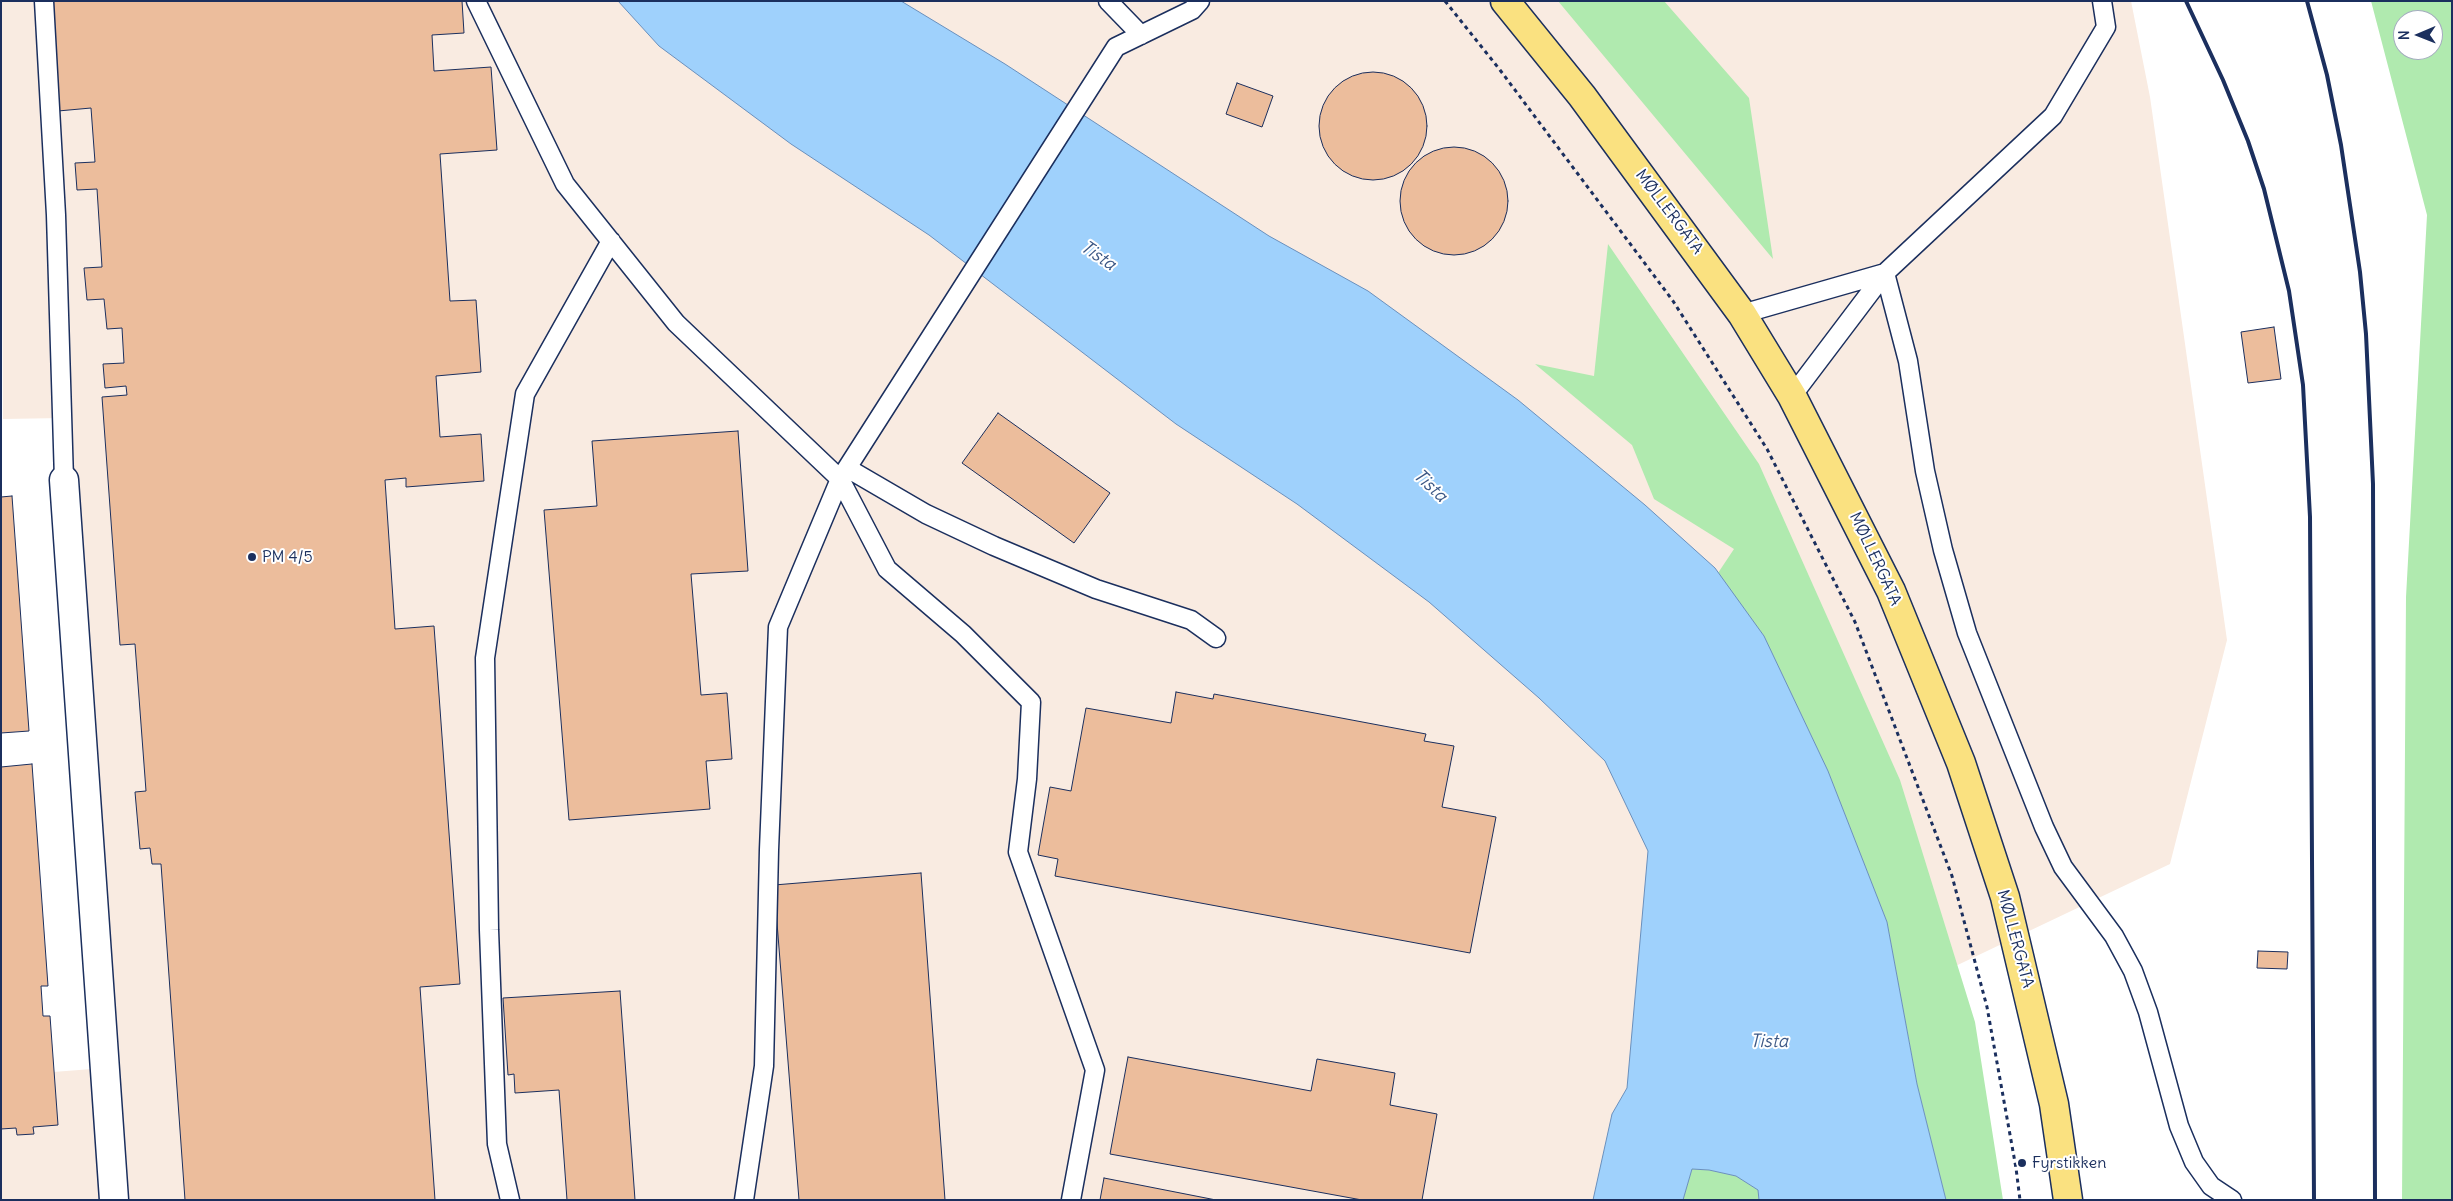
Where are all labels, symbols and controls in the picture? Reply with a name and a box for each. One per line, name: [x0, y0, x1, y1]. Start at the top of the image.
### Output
north arrow: [2393, 10, 2443, 60]
text: N: [2395, 30, 2413, 40]
street label: MØLLERGATA: [1631, 166, 1707, 258]
water label: Tista: [1076, 236, 1120, 276]
water label: Tista: [1409, 465, 1451, 507]
street label: MØLLERGATA: [1845, 509, 1905, 609]
place label: PM 4/5: [262, 547, 313, 567]
marker: PM 4/5: [246, 551, 258, 563]
street label: MØLLERGATA: [1993, 888, 2037, 990]
water label: Tista: [1750, 1031, 1788, 1053]
place label: Fyrstikken: [2032, 1153, 2106, 1173]
marker: Fyrstikken: [2016, 1157, 2028, 1169]

